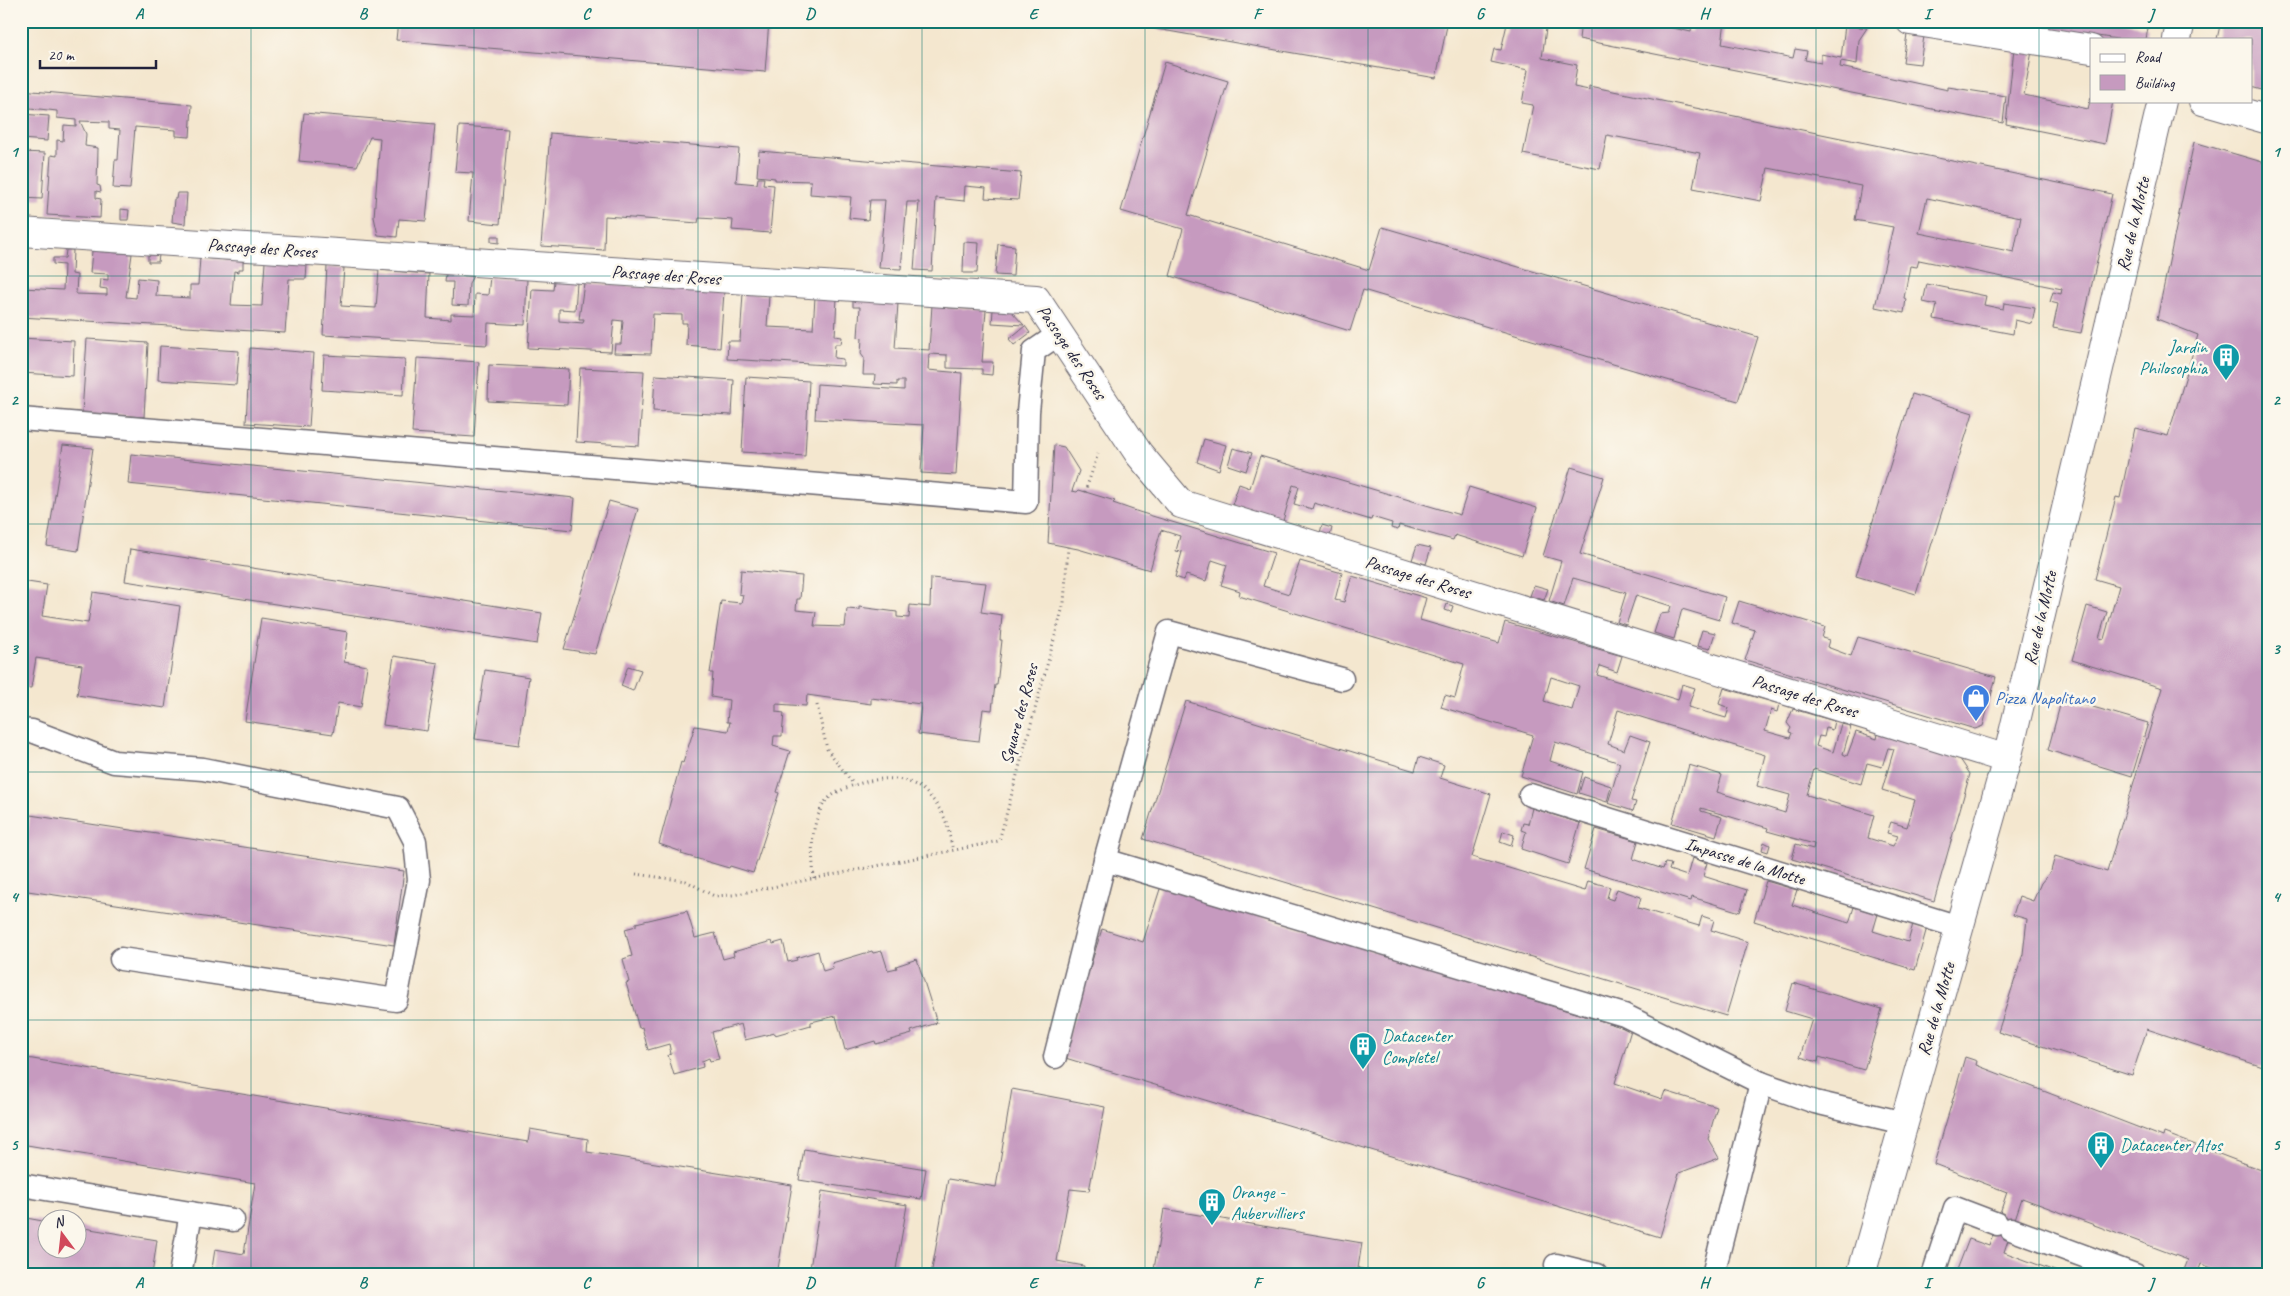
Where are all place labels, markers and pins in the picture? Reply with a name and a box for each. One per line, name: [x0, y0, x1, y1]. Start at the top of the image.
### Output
place label: Jardin Philosophia: [2139, 336, 2209, 379]
building icon: Jardin Philosophia: [2211, 342, 2241, 381]
shop icon: Pizza Napolitano: [1961, 683, 1991, 722]
place label: Pizza Napolitano: [1995, 687, 2096, 709]
place label: Datacenter Completel: [1382, 1025, 1454, 1068]
building icon: Datacenter Completel: [1348, 1031, 1378, 1070]
building icon: Datacenter Atos: [2086, 1130, 2116, 1169]
place label: Datacenter Atos: [2120, 1134, 2224, 1156]
place label: Orange - Aubervilliers: [1231, 1181, 1306, 1224]
building icon: Orange - Aubervilliers: [1197, 1187, 1227, 1226]

